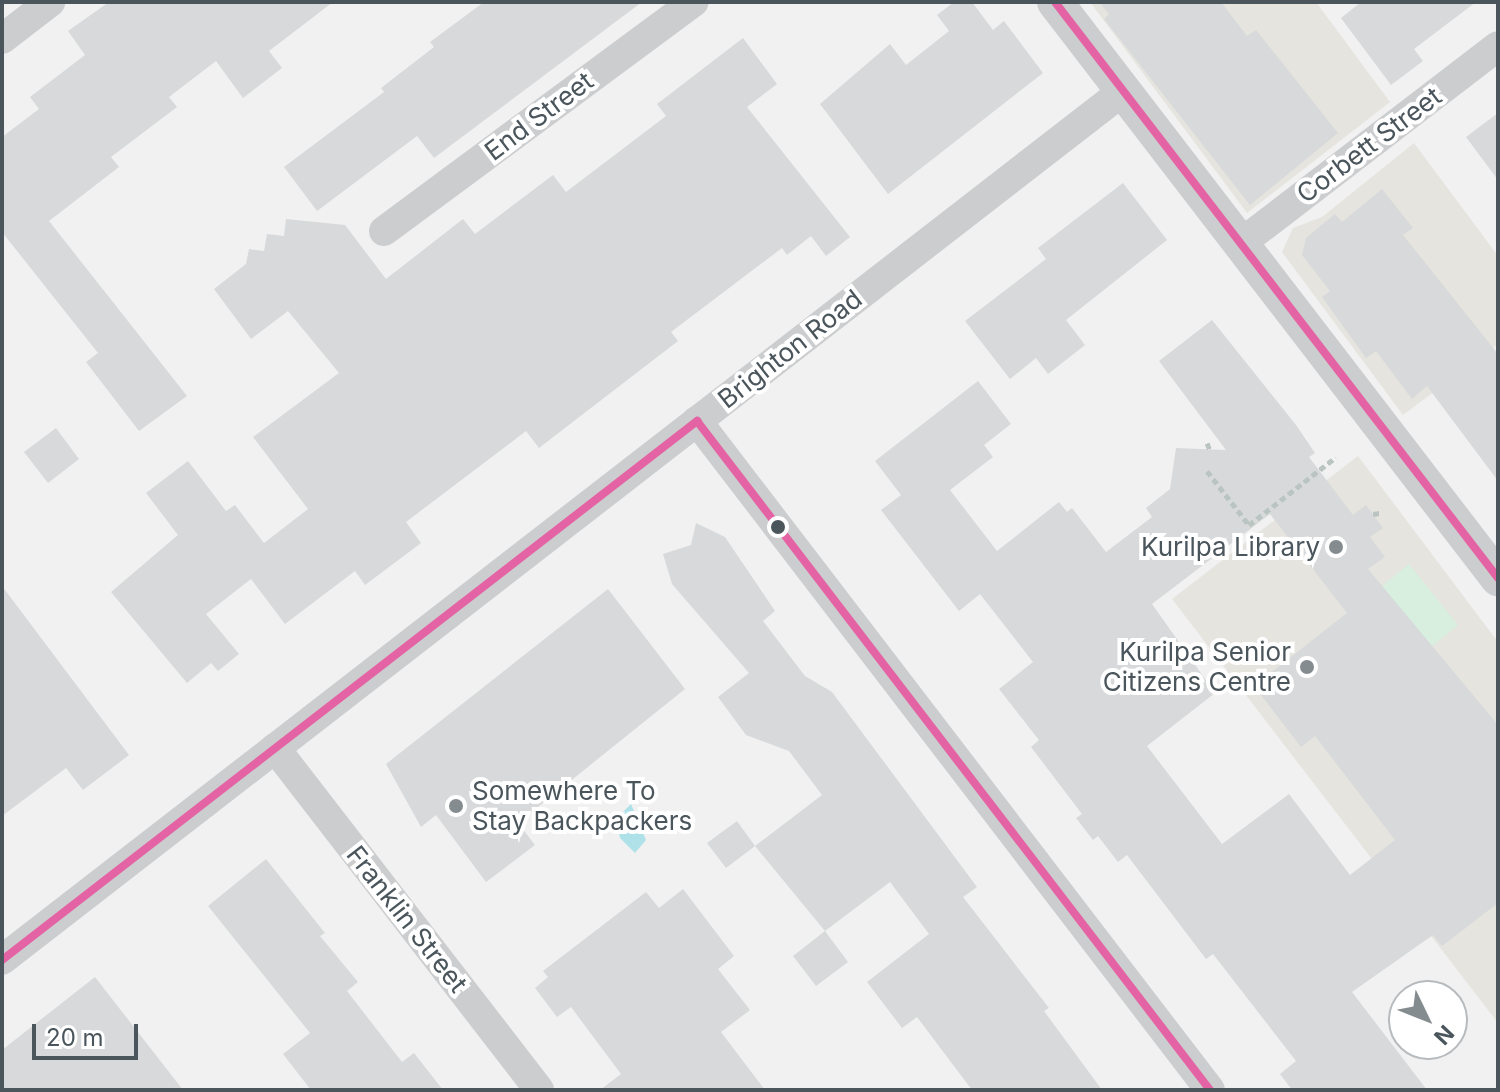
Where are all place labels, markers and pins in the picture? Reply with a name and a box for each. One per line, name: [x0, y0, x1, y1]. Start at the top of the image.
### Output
unlabelled marker: [770, 519, 786, 535]
place label: Kurilpa Library: [1141, 531, 1320, 563]
marker: Kurilpa Library: [1327, 538, 1345, 556]
place label: Kurilpa Senior Citizens Centre: [1103, 636, 1291, 698]
marker: Kurilpa Senior Citizens Centre: [1298, 658, 1316, 676]
place label: Somewhere To Stay Backpackers: [472, 775, 692, 836]
marker: Somewhere To Stay Backpackers: [447, 797, 465, 815]

